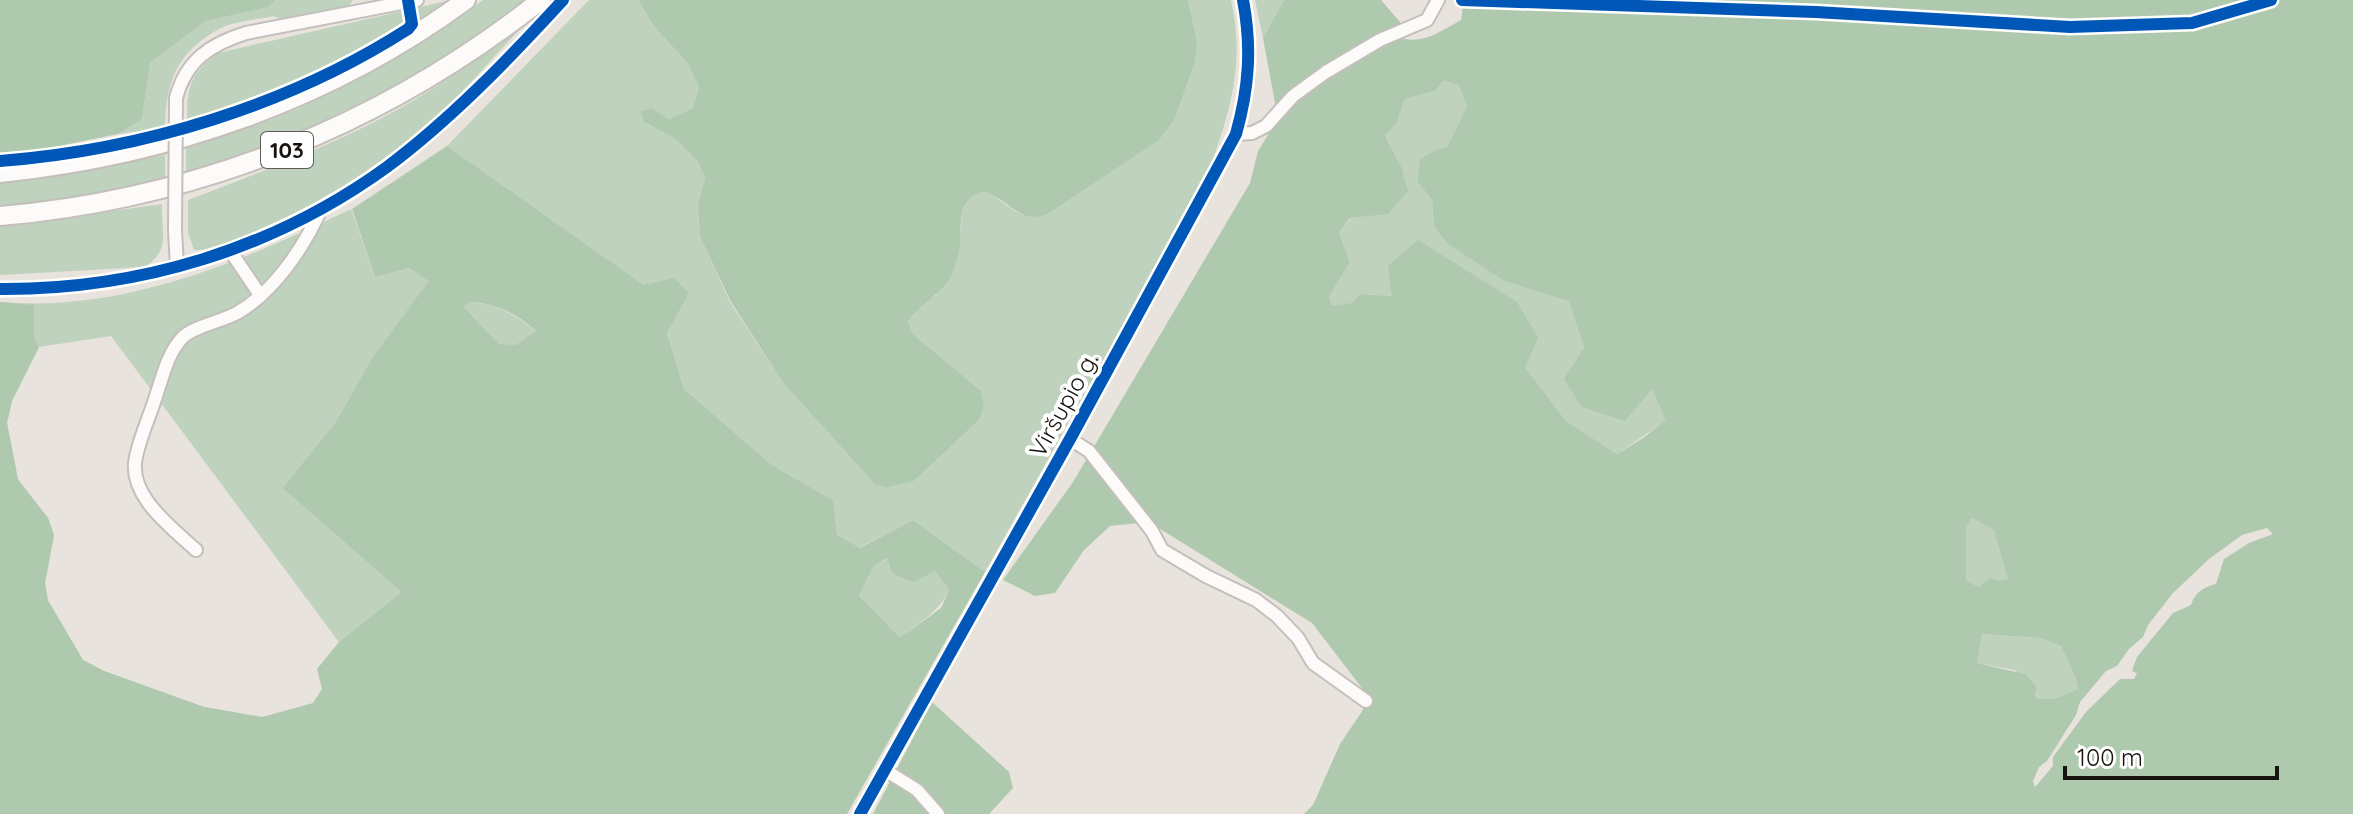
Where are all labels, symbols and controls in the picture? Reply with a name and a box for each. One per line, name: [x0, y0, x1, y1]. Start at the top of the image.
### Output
road number: 103: [261, 132, 313, 168]
street label: Viršupio g.: [1022, 347, 1104, 462]
scale bar: [2065, 730, 2277, 780]
text: 100 m: [2077, 742, 2143, 772]

